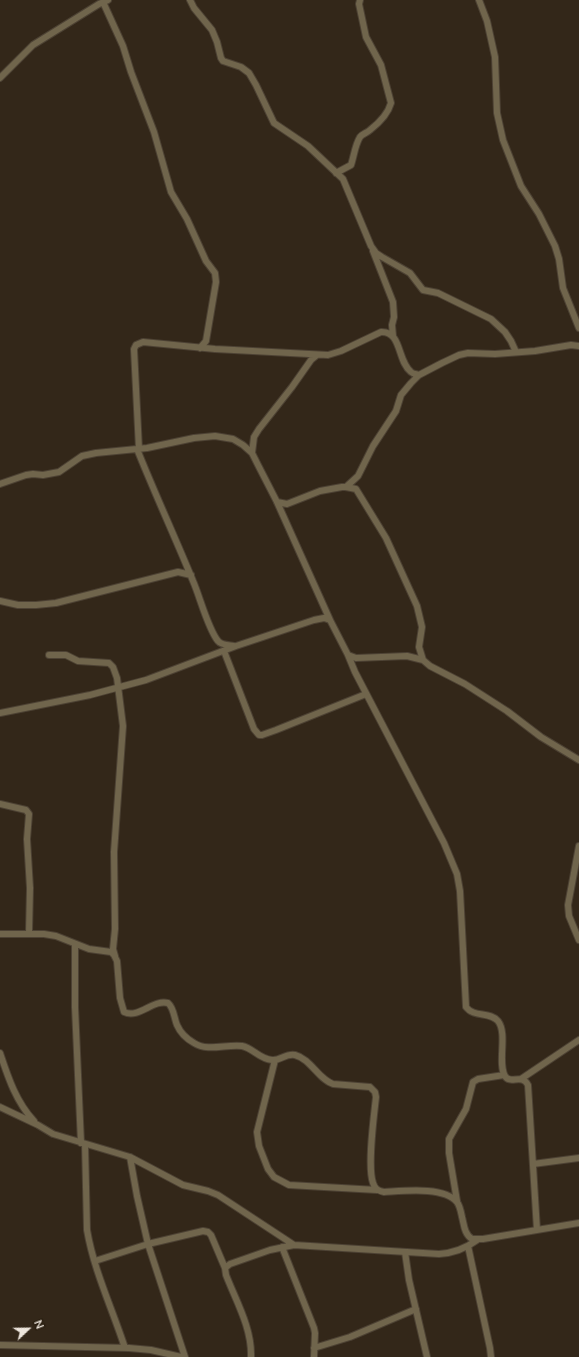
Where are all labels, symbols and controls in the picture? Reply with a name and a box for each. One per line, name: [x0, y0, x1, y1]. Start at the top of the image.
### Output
north arrow: [8, 1309, 48, 1349]
text: N: [31, 1318, 47, 1331]

